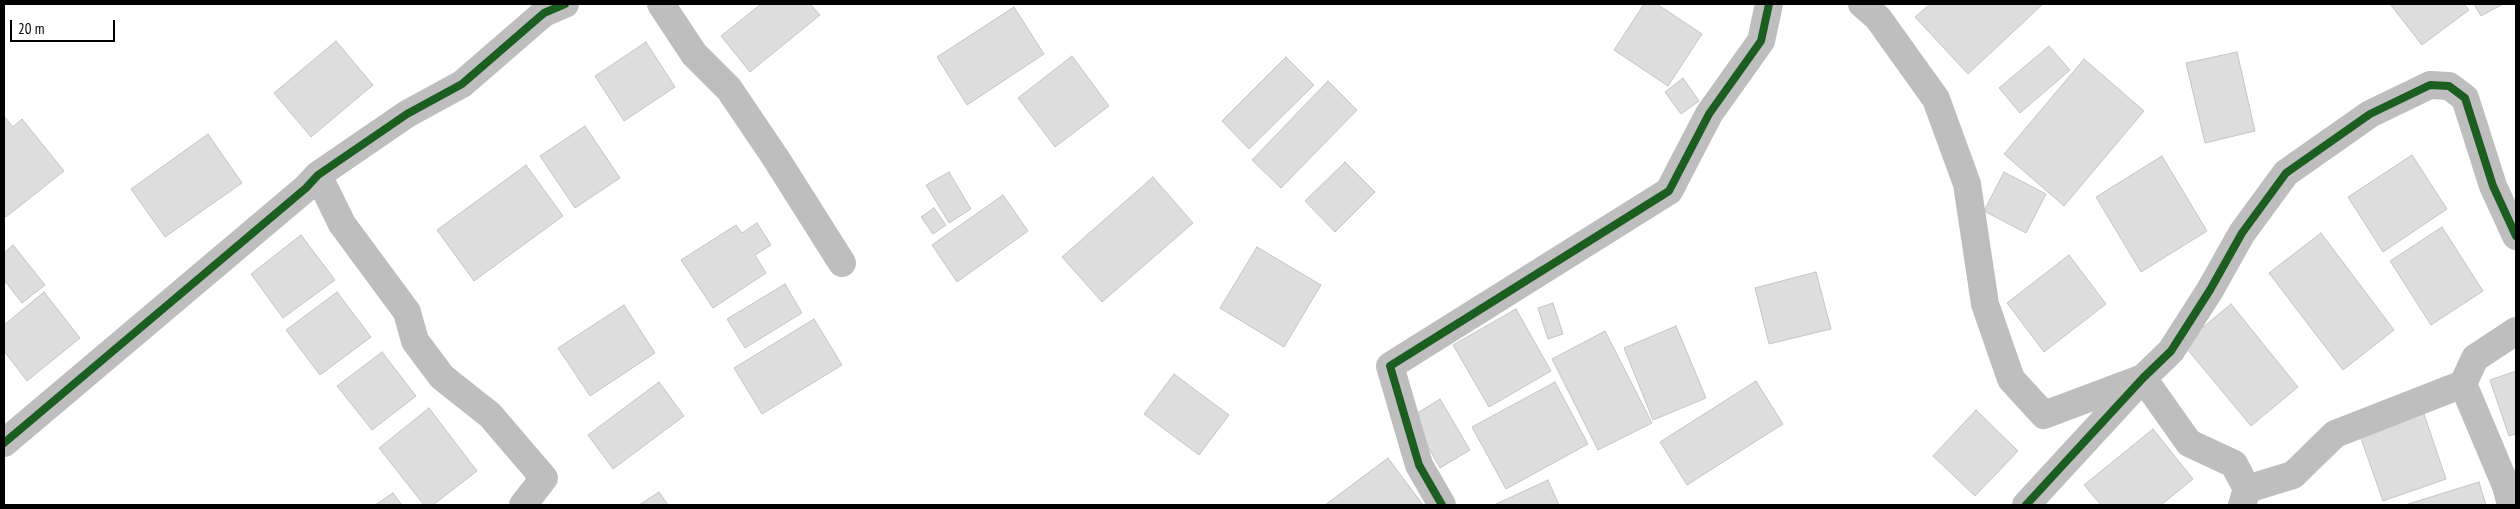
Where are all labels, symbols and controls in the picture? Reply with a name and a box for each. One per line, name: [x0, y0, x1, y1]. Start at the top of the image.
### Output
scale bar: [12, 10, 118, 42]
text: 20 m: [18, 19, 44, 38]

